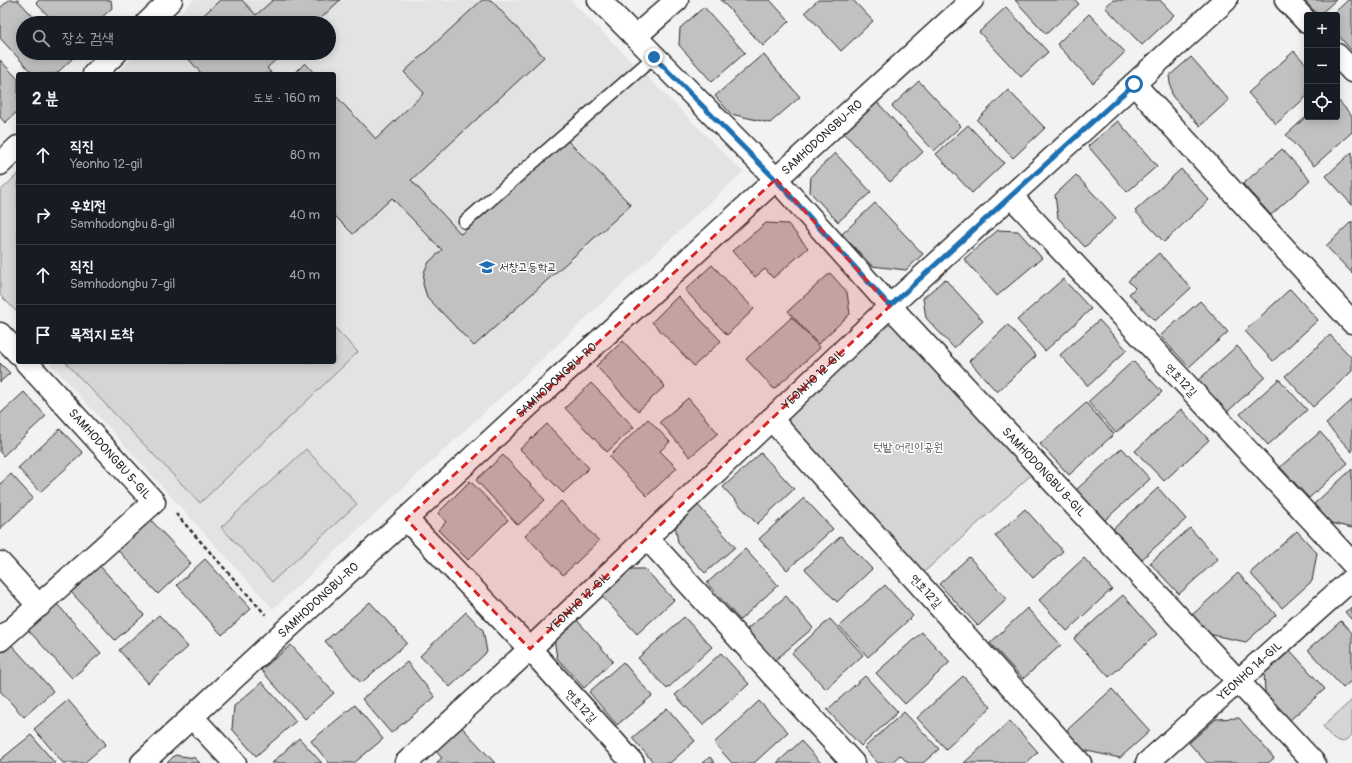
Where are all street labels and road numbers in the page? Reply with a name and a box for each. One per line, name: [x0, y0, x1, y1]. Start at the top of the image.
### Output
street label: SAMHODONGBU-RO: [779, 97, 866, 178]
street label: SAMHODONGBU-RO: [513, 340, 600, 421]
street label: YEONHO 12-GIL: [778, 346, 849, 413]
street label: 연호12길: [1161, 360, 1200, 400]
street label: SAMHODONGBU 5-GIL: [65, 406, 154, 503]
street label: SAMHODONGBU 8-GIL: [999, 425, 1089, 520]
street label: SAMHODONGBU-RO: [275, 559, 362, 641]
street label: YEONHO 12-GIL: [544, 569, 614, 637]
street label: 연호12길: [907, 571, 945, 612]
street label: YEONHO 14-GIL: [1214, 638, 1286, 705]
street label: 연호12길: [562, 686, 600, 727]

